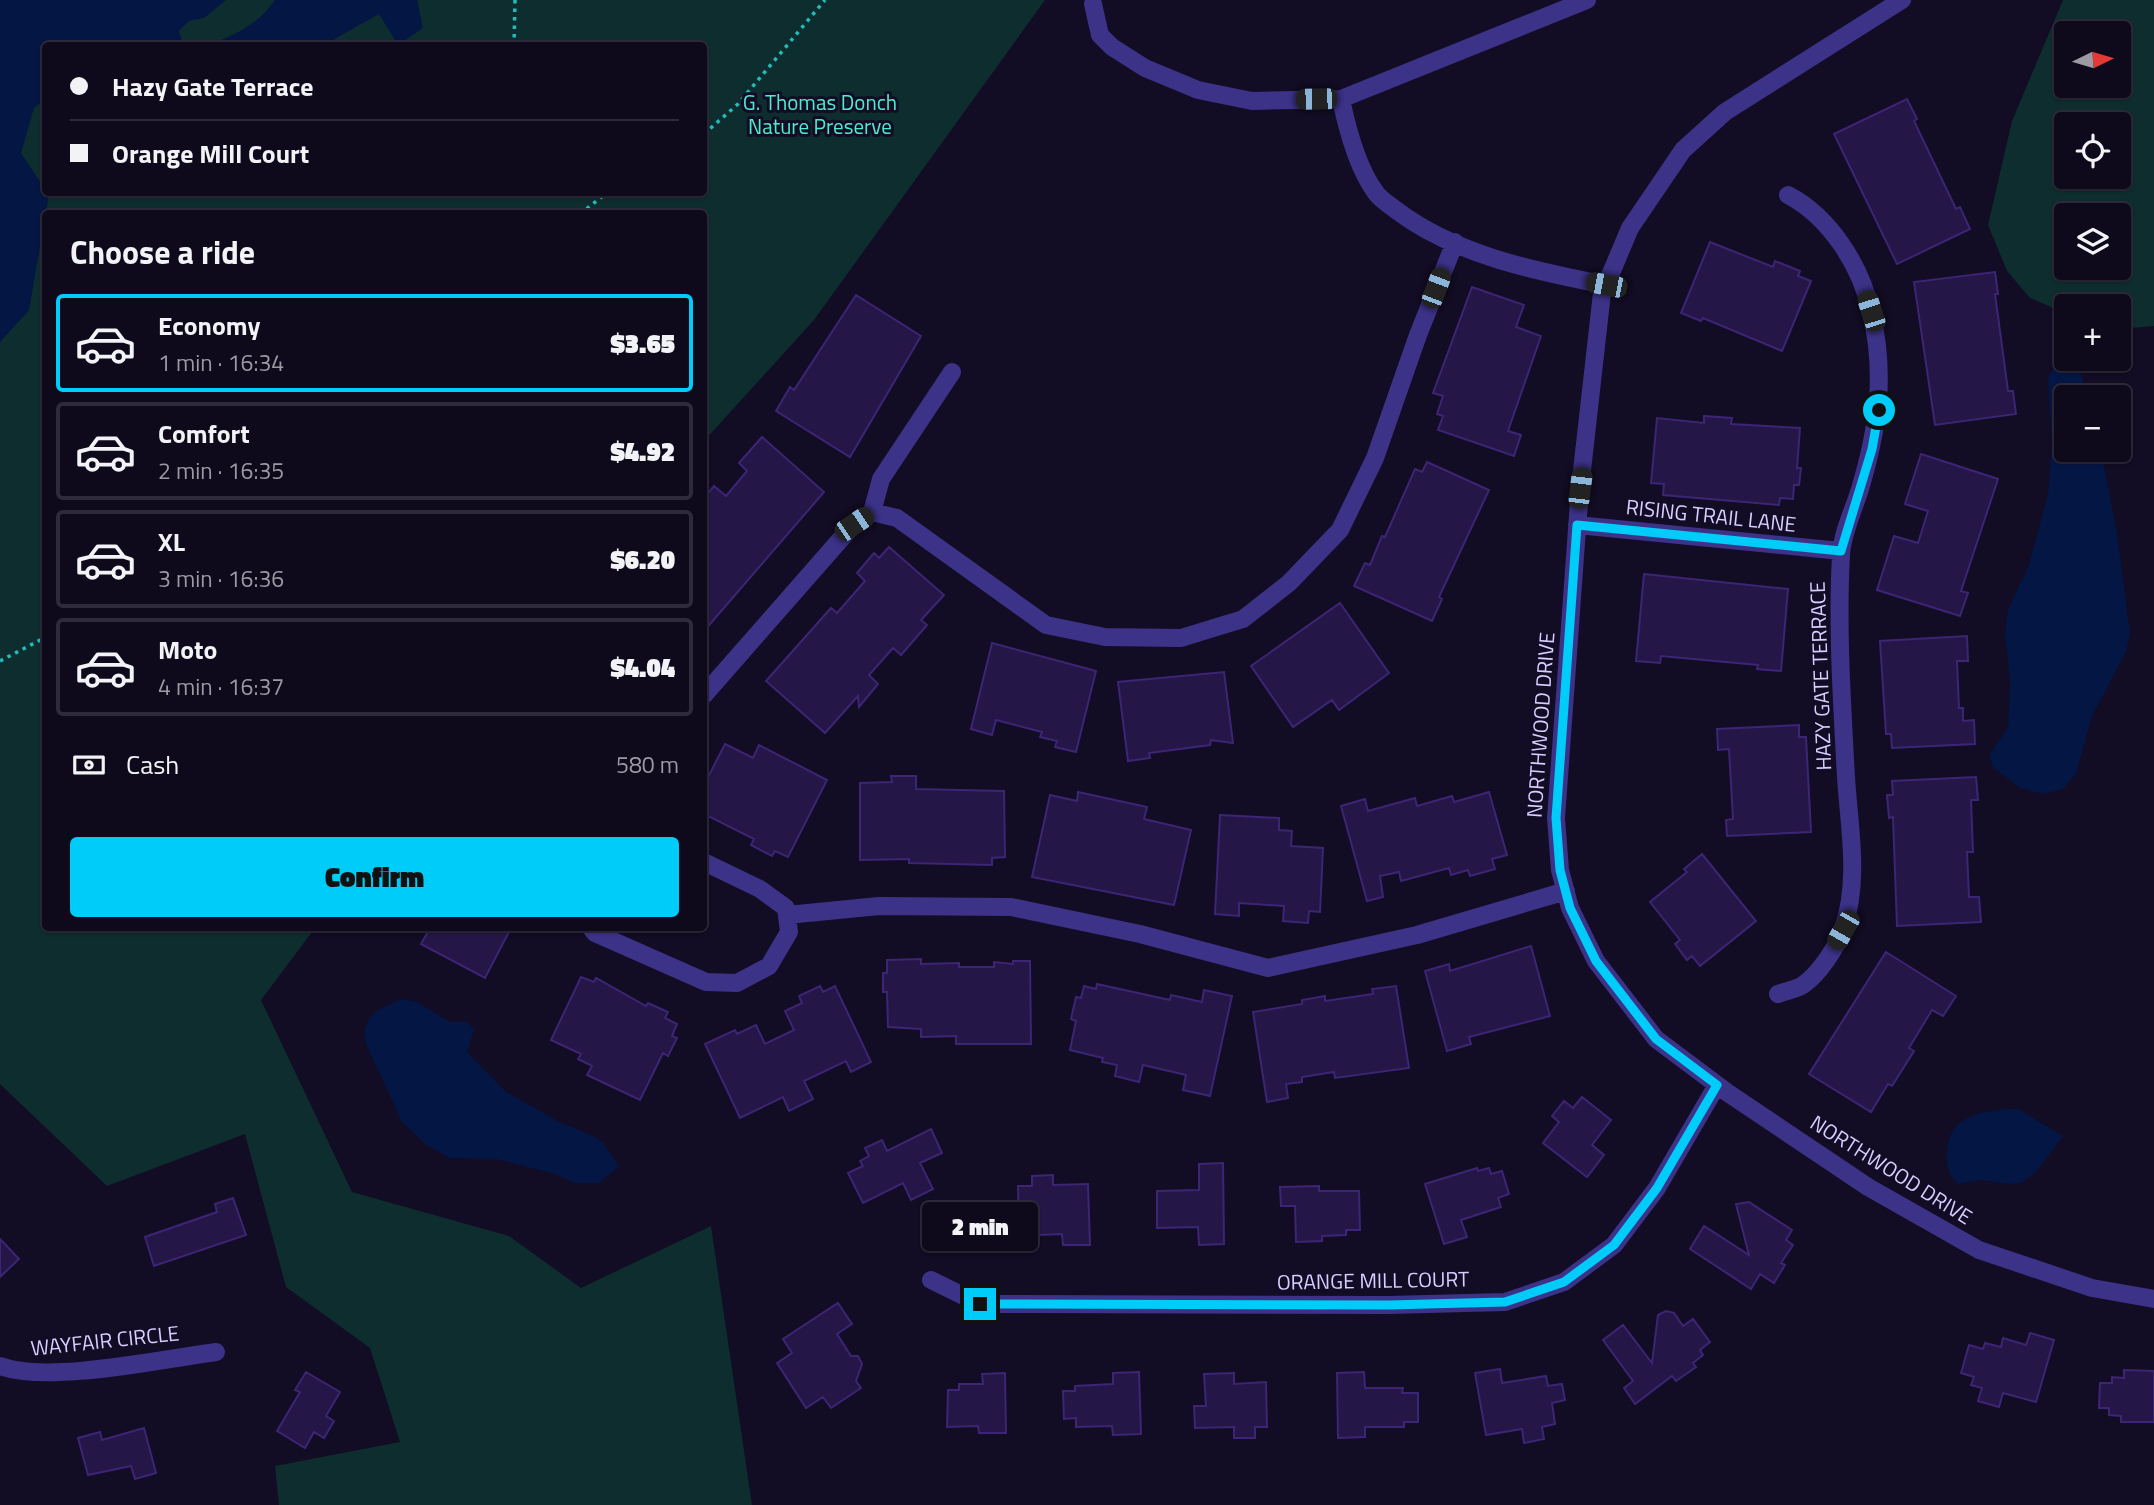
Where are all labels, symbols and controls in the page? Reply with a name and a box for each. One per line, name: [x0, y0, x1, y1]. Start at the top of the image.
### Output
north arrow: [2054, 21, 2132, 98]
map controls: [2054, 21, 2131, 462]
text: Hazy Gate Terrace: [112, 67, 314, 106]
park label: G. Thomas Donch Nature Preserve: [743, 86, 897, 142]
car: [1295, 88, 1338, 110]
button: locate: [2054, 112, 2131, 189]
text: Orange Mill Court: [112, 134, 309, 173]
button: layers: [2054, 203, 2131, 280]
text: Choose a ride: [70, 228, 255, 276]
car: [1419, 265, 1454, 311]
car: [1584, 271, 1629, 299]
car: [1855, 288, 1888, 334]
button: +: [2054, 294, 2131, 371]
text: Economy: [158, 306, 260, 345]
icon: car: [74, 312, 137, 375]
text: $3.65: [610, 324, 675, 363]
text: 1 min · 16:34: [158, 345, 284, 380]
button: −: [2054, 385, 2131, 462]
route start: [1863, 394, 1895, 426]
text: Comfort: [158, 414, 250, 453]
icon: car: [74, 420, 137, 483]
text: $4.92: [610, 432, 675, 471]
text: 2 min · 16:35: [158, 453, 284, 488]
car: [1568, 466, 1593, 510]
street label: RISING TRAIL LANE: [1624, 490, 1798, 540]
car: [831, 504, 878, 544]
text: XL: [158, 522, 185, 561]
icon: car: [74, 528, 137, 591]
text: $6.20: [610, 540, 675, 579]
text: 3 min · 16:36: [158, 561, 284, 596]
street label: HAZY GATE TERRACE: [1801, 581, 1839, 771]
text: Moto: [158, 630, 217, 669]
street label: NORTHWOOD DRIVE: [1518, 631, 1562, 819]
icon: car: [74, 636, 137, 699]
text: $4.04: [610, 648, 675, 687]
text: 4 min · 16:37: [158, 669, 284, 704]
text: Cash: [126, 745, 179, 784]
icon: cash: [70, 746, 108, 784]
text: 580 m: [616, 747, 679, 782]
button: Confirm: [70, 837, 679, 917]
car: [1824, 907, 1863, 953]
street label: NORTHWOOD DRIVE: [1804, 1106, 1979, 1232]
callout: 2 min: [922, 1202, 1038, 1252]
text: 2 min: [951, 1209, 1009, 1244]
street label: ORANGE MILL COURT: [1276, 1262, 1469, 1298]
route end: [964, 1288, 996, 1320]
street label: WAYFAIR CIRCLE: [29, 1316, 181, 1364]

